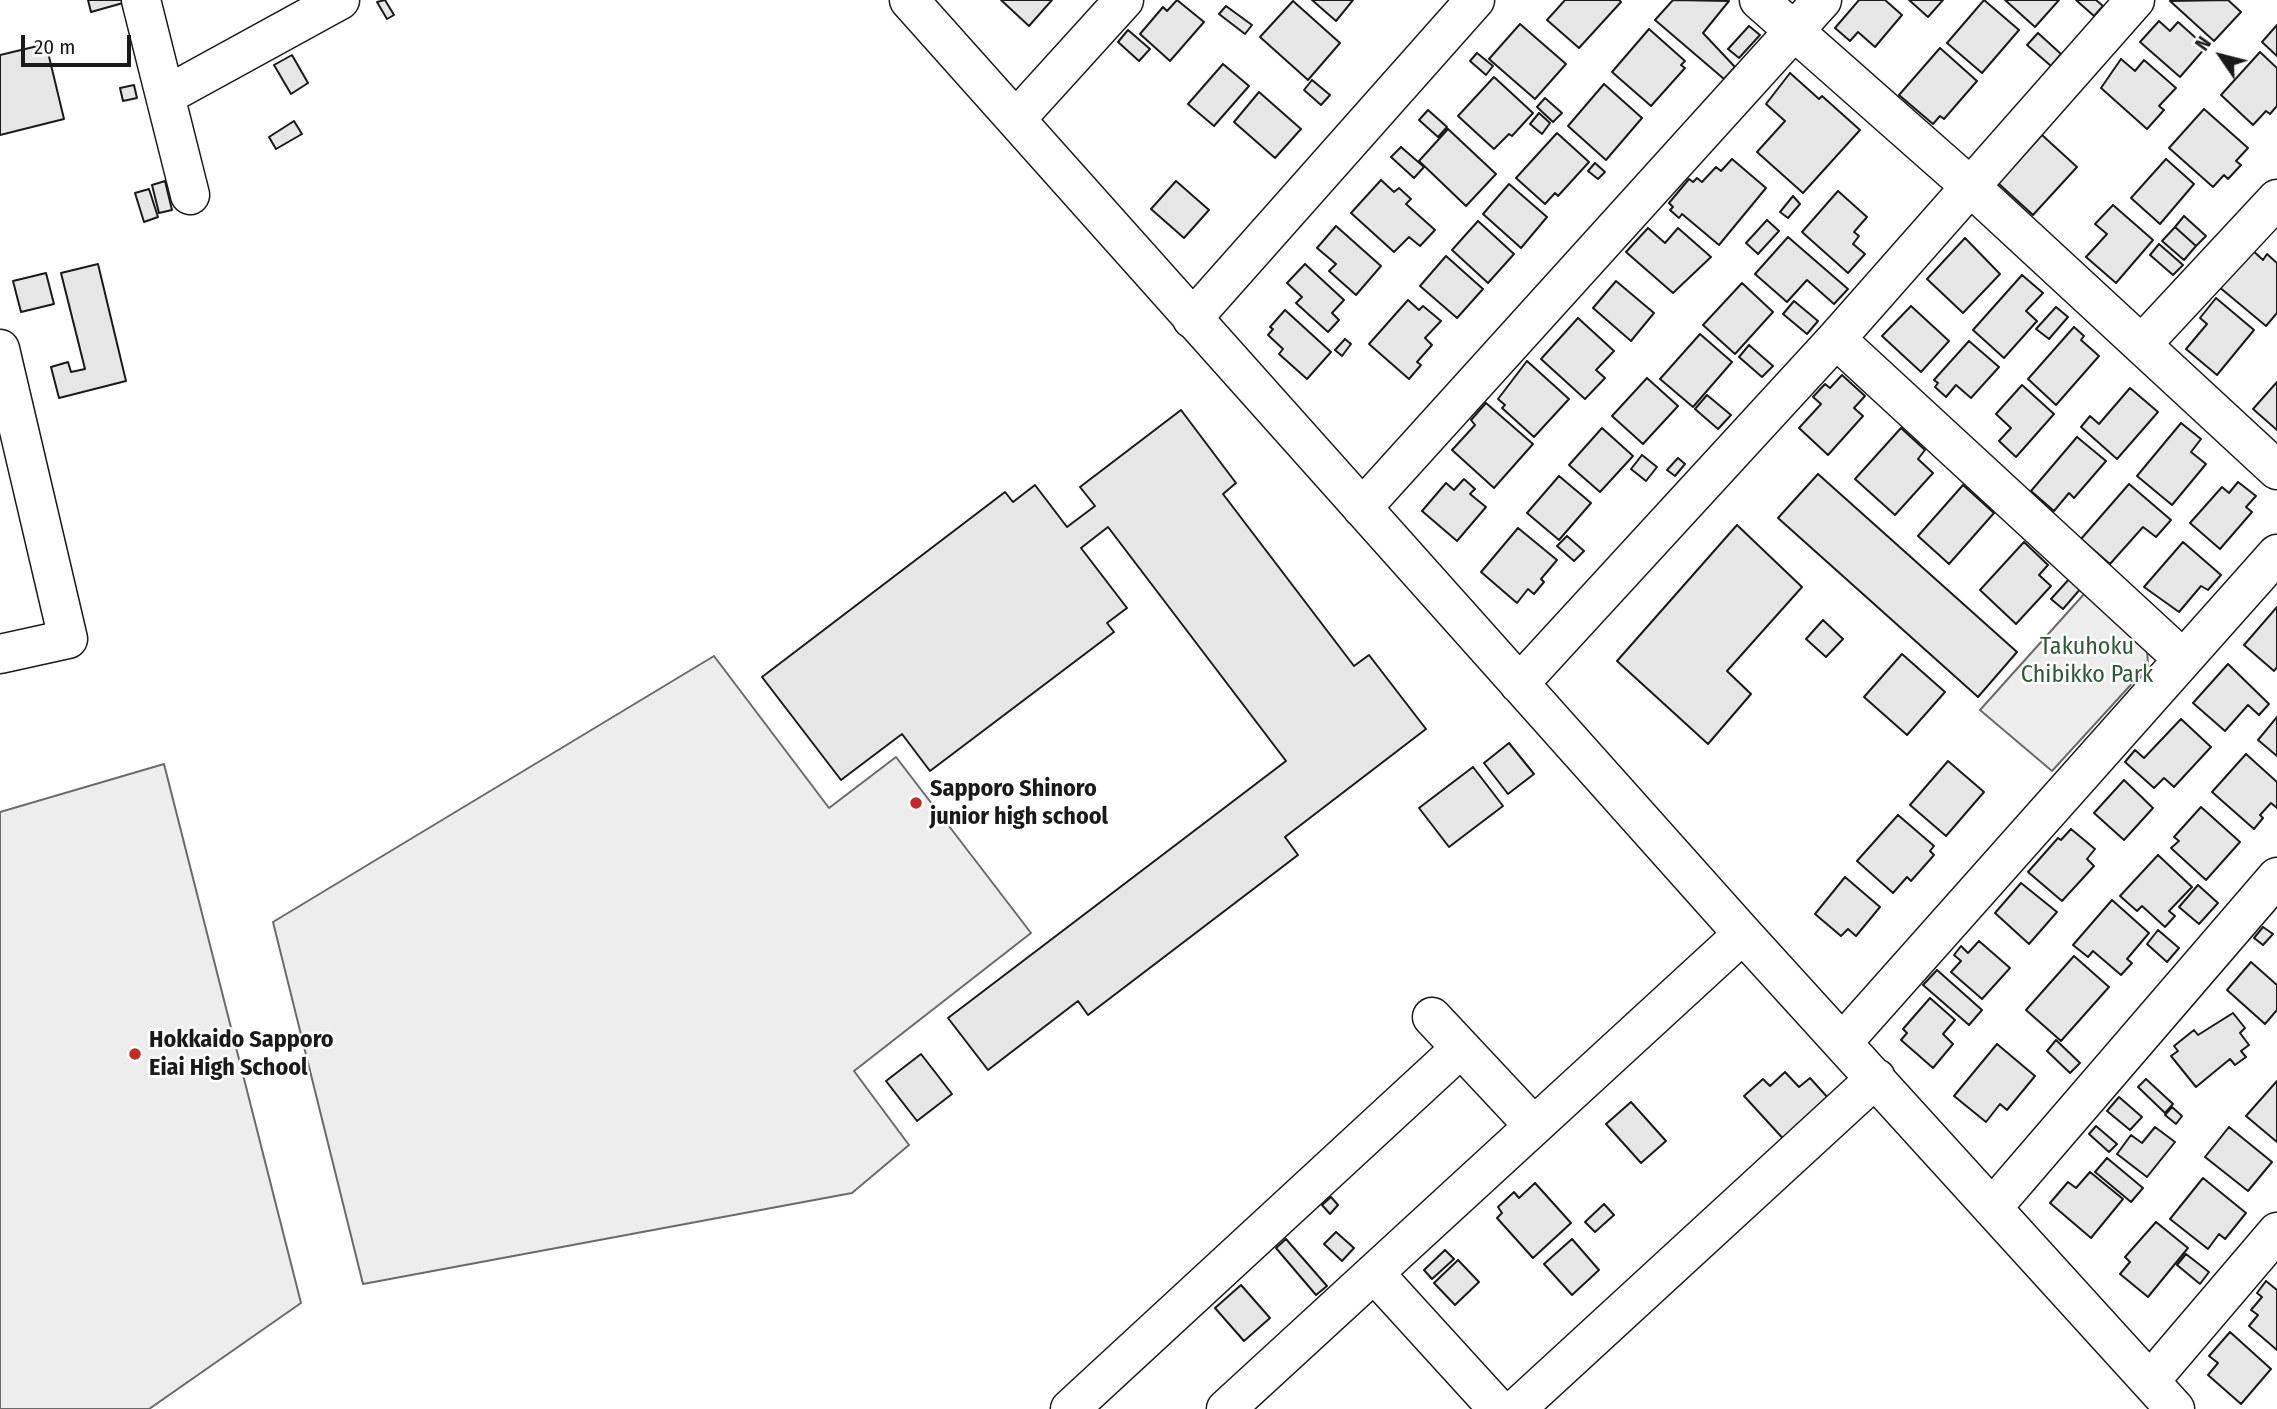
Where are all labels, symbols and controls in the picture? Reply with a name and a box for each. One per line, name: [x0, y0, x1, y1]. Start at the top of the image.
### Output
scale bar: [24, 21, 135, 65]
north arrow: [2186, 21, 2256, 91]
text: N: [2191, 32, 2216, 55]
text: 20 m: [34, 34, 75, 60]
park label: Takuhoku Chibikko Park: [2021, 633, 2153, 689]
place label: Sapporo Shinoro junior high school: [930, 775, 1108, 831]
marker: Sapporo Shinoro junior high school: [908, 795, 924, 811]
place label: Hokkaido Sapporo Eiai High School: [149, 1026, 334, 1082]
marker: Hokkaido Sapporo Eiai High School: [127, 1046, 143, 1062]

